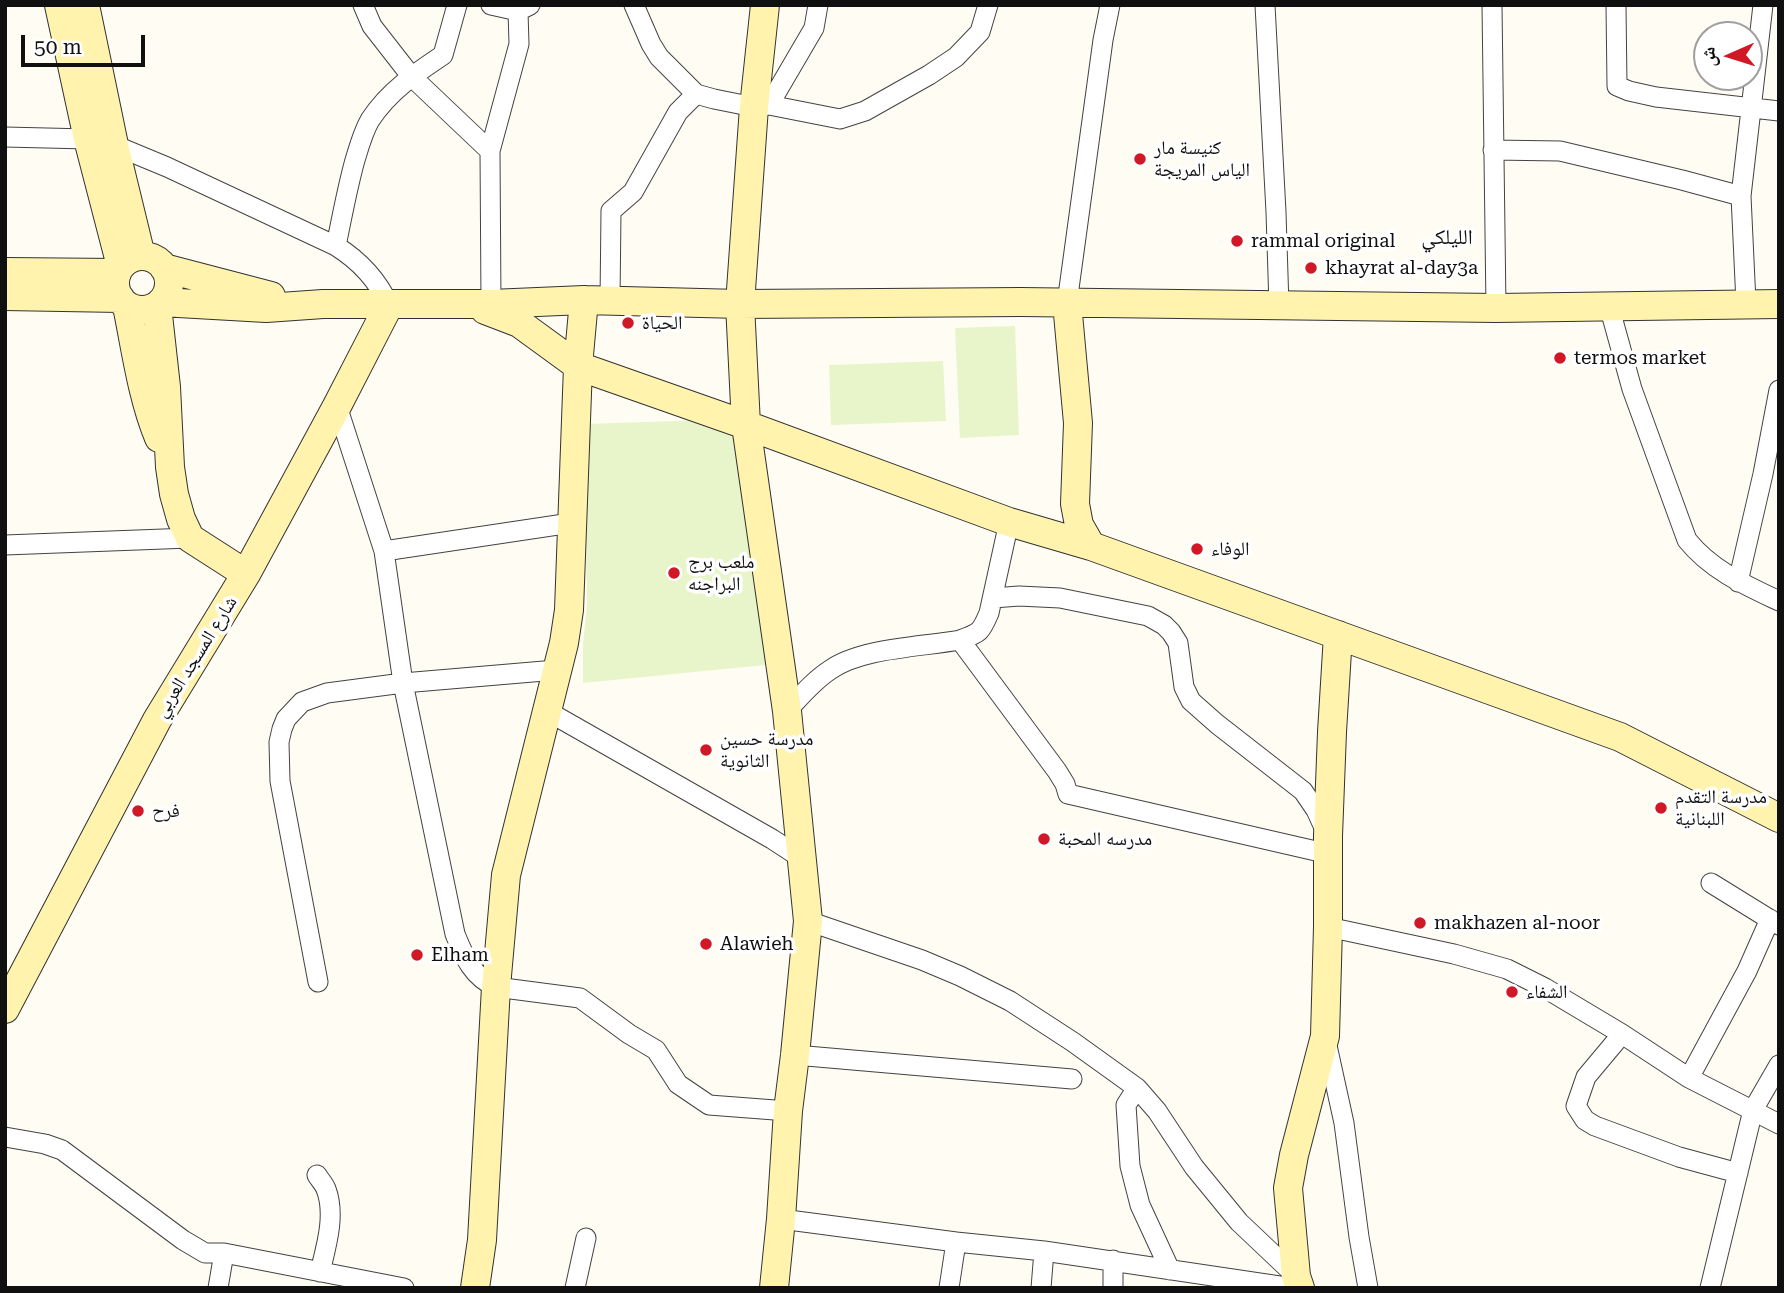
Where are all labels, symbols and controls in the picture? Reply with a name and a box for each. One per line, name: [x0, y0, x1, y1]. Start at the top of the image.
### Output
scale bar: [24, 21, 149, 65]
north arrow: [1693, 21, 1763, 91]
text: 50 m: [34, 35, 82, 59]
text: ش: [1697, 46, 1721, 68]
place label: كنيسة مار الياس المريجة: [1154, 137, 1250, 181]
marker: كنيسة مار الياس المريجة: [1132, 151, 1148, 167]
district label: الليلكي: [1421, 225, 1473, 251]
place label: rammal original: [1251, 230, 1395, 252]
marker: rammal original: [1229, 233, 1245, 249]
place label: khayrat al-day3a: [1325, 257, 1478, 279]
marker: khayrat al-day3a: [1303, 260, 1319, 276]
place label: الحياة: [642, 312, 683, 334]
marker: الحياة: [620, 315, 636, 331]
place label: termos market: [1574, 347, 1706, 369]
marker: termos market: [1552, 350, 1568, 366]
place label: الوفاء: [1211, 538, 1250, 560]
marker: الوفاء: [1189, 541, 1205, 557]
place label: ملعب برج البراجنه: [688, 551, 754, 595]
marker: ملعب برج البراجنه: [666, 565, 682, 581]
street label: شارع المسجد العربي: [150, 592, 242, 722]
place label: مدرسة حسين الثانوية: [720, 728, 814, 772]
marker: مدرسة حسين الثانوية: [698, 742, 714, 758]
place label: مدرسة التقدم اللبنانية: [1675, 786, 1767, 830]
place label: فرح: [152, 800, 180, 822]
marker: مدرسة التقدم اللبنانية: [1653, 800, 1669, 816]
marker: فرح: [130, 803, 146, 819]
place label: مدرسه المحبة: [1058, 828, 1152, 850]
marker: مدرسه المحبة: [1036, 831, 1052, 847]
place label: makhazen al-noor: [1434, 912, 1600, 934]
marker: makhazen al-noor: [1412, 915, 1428, 931]
place label: Alawieh: [720, 933, 794, 955]
marker: Alawieh: [698, 936, 714, 952]
place label: Elham: [431, 944, 489, 966]
marker: Elham: [409, 947, 425, 963]
place label: الشفاء: [1526, 981, 1568, 1003]
marker: الشفاء: [1504, 984, 1520, 1000]

